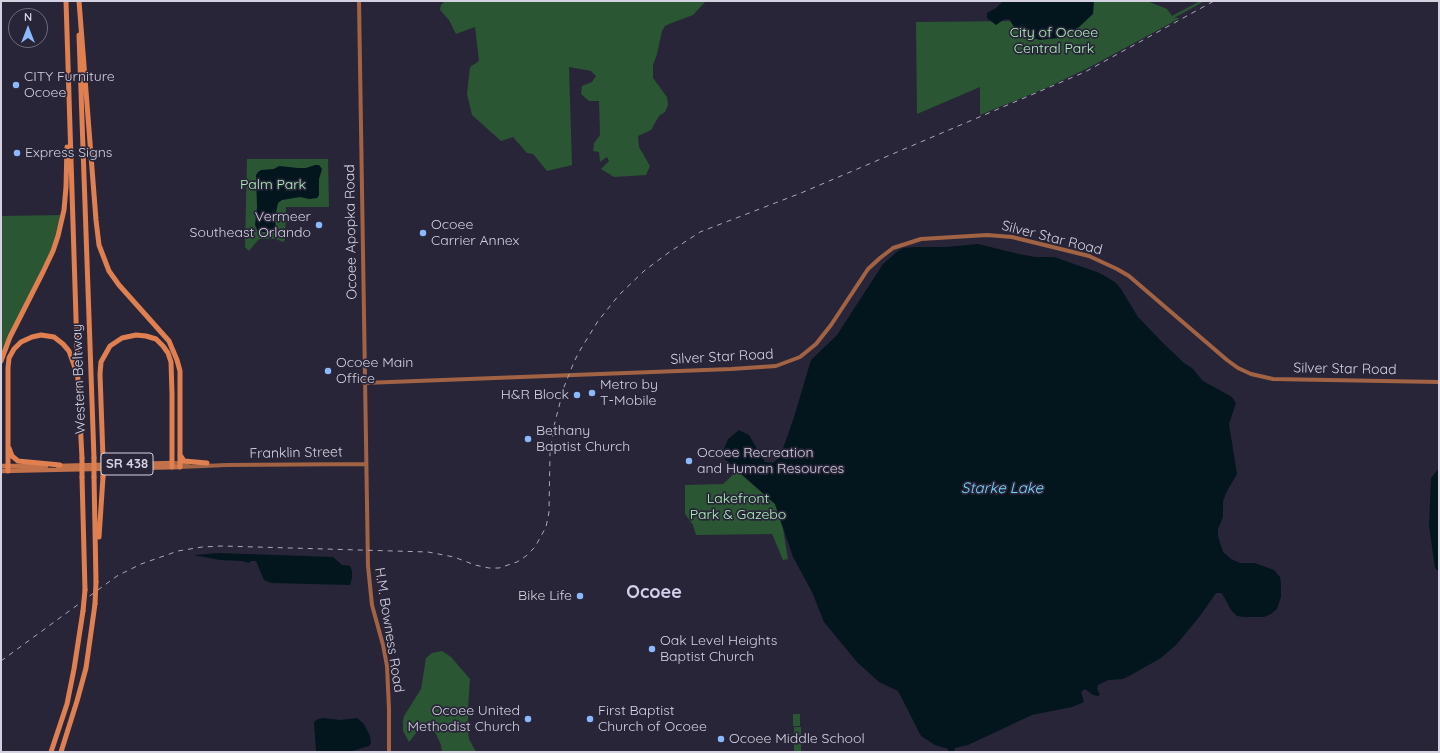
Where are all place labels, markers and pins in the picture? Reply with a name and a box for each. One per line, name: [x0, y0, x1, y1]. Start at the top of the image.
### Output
place label: CITY Furniture Ocoee: [24, 69, 115, 102]
marker: CITY Furniture Ocoee: [11, 80, 21, 90]
place label: Express Signs: [25, 145, 112, 161]
marker: Express Signs: [12, 148, 22, 158]
place label: Vermeer Southeast Orlando: [190, 209, 311, 242]
place label: Ocoee Carrier Annex: [431, 217, 519, 250]
marker: Vermeer Southeast Orlando: [314, 220, 324, 230]
marker: Ocoee Carrier Annex: [418, 228, 428, 238]
place label: Ocoee Main Office: [336, 355, 413, 388]
marker: Ocoee Main Office: [323, 366, 333, 376]
place label: Metro by T-Mobile: [600, 377, 658, 410]
place label: H&R Block: [501, 387, 569, 403]
marker: Metro by T-Mobile: [587, 388, 597, 398]
marker: H&R Block: [572, 390, 582, 400]
place label: Bethany Baptist Church: [536, 423, 630, 456]
marker: Bethany Baptist Church: [523, 434, 533, 444]
place label: Ocoee Recreation and Human Resources: [697, 445, 844, 478]
marker: Ocoee Recreation and Human Resources: [684, 456, 694, 466]
place label: Bike Life: [518, 588, 572, 604]
marker: Bike Life: [575, 591, 585, 601]
place label: Oak Level Heights Baptist Church: [660, 633, 777, 666]
marker: Oak Level Heights Baptist Church: [647, 644, 657, 654]
place label: Ocoee United Methodist Church: [407, 703, 520, 736]
place label: First Baptist Church of Ocoee: [598, 703, 707, 736]
marker: Ocoee United Methodist Church: [523, 714, 533, 724]
marker: First Baptist Church of Ocoee: [585, 714, 595, 724]
place label: Ocoee Middle School: [729, 731, 865, 747]
marker: Ocoee Middle School: [716, 734, 726, 744]

